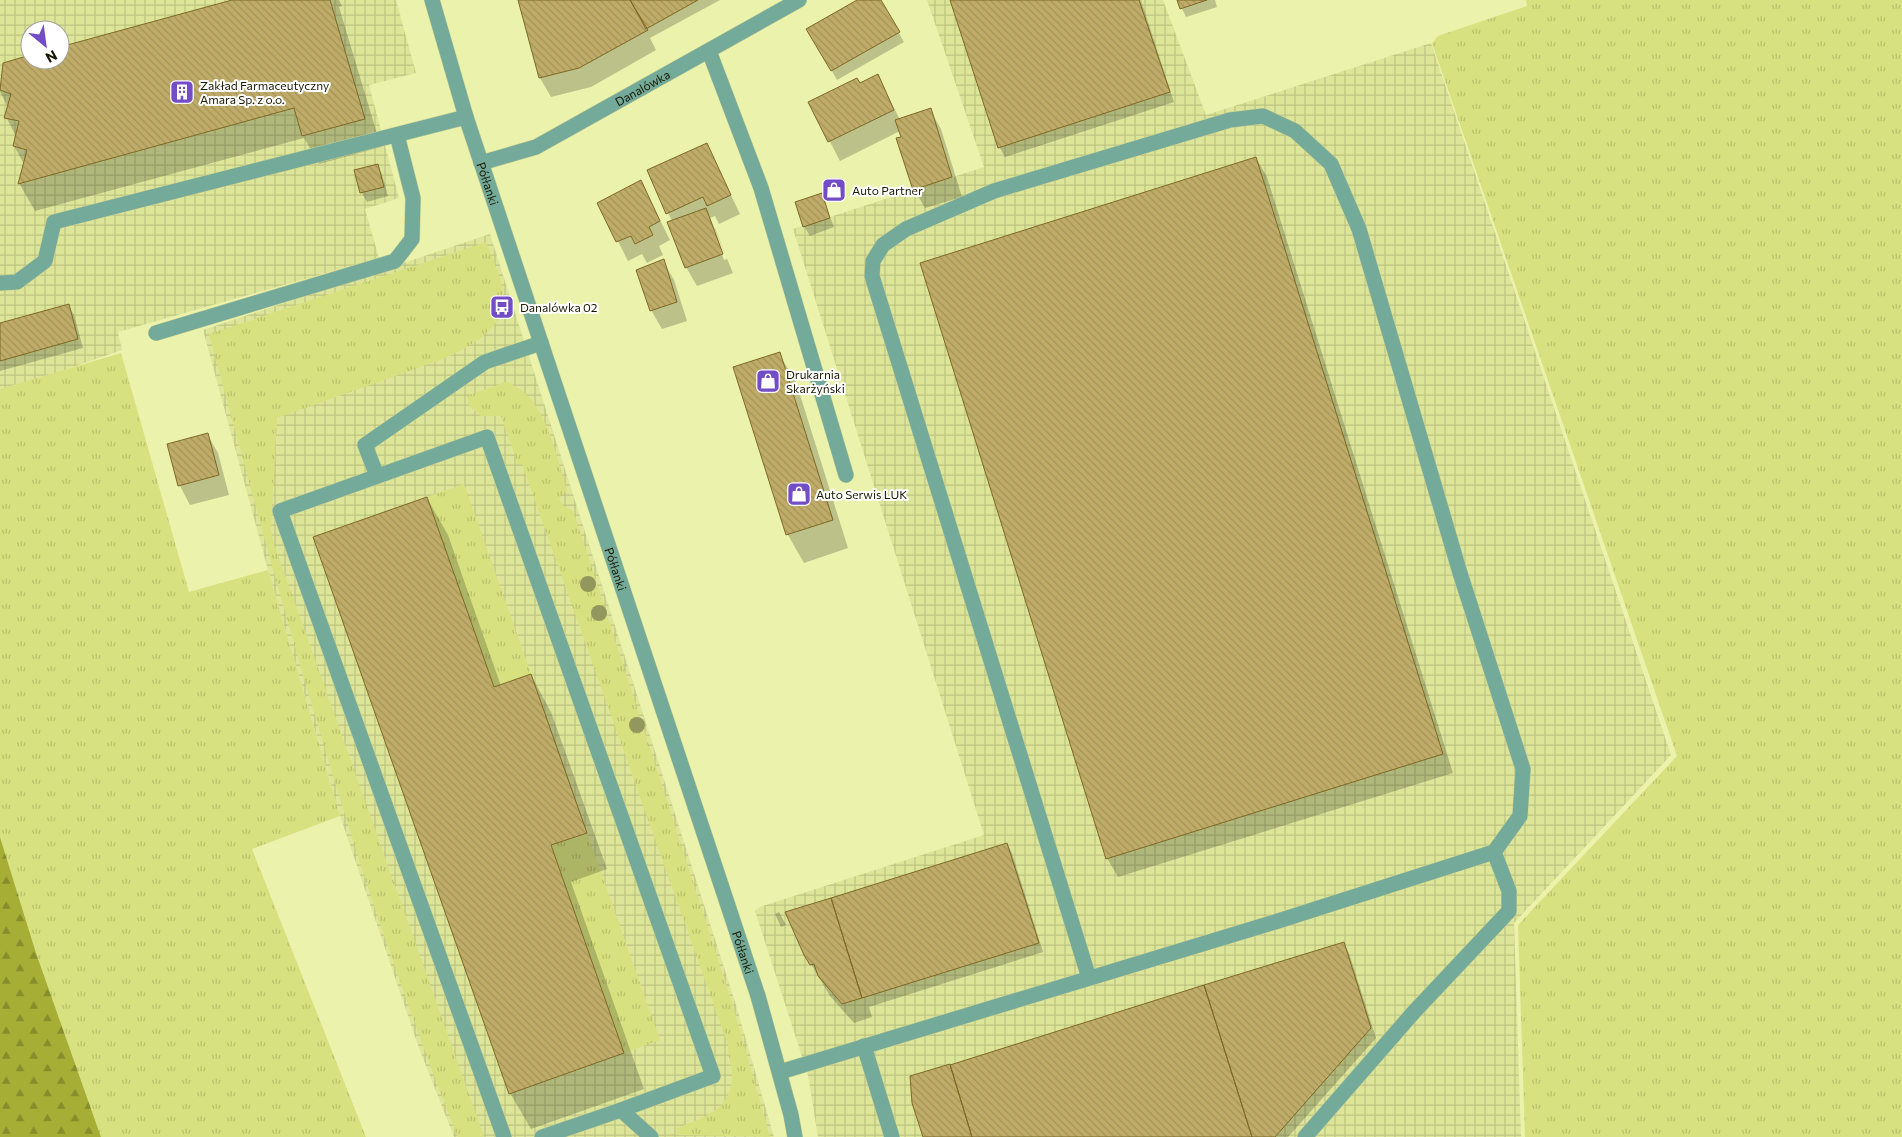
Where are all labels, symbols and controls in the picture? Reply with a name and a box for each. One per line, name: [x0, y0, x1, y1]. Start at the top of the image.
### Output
north arrow: [20, 20, 70, 70]
text: N: [43, 47, 60, 67]
street label: Danalówka: [612, 67, 672, 109]
place label: Zakład Farmaceutyczny Amara Sp. z o.o.: [200, 78, 329, 106]
building icon: Zakład Farmaceutyczny Amara Sp. z o.o.: [169, 79, 195, 105]
street label: Półłanki: [474, 160, 502, 207]
shop icon: Auto Partner: [821, 177, 847, 203]
place label: Auto Partner: [852, 183, 923, 197]
bus stop icon: Danalówka 02: [489, 294, 515, 320]
place label: Danalówka 02: [520, 300, 598, 314]
place label: Drukarnia Skarżyński: [786, 367, 845, 395]
shop icon: Drukarnia Skarżyński: [755, 368, 781, 394]
shop icon: Auto Serwis LUK: [786, 481, 812, 507]
place label: Auto Serwis LUK: [816, 487, 907, 501]
street label: Półłanki: [602, 546, 630, 592]
street label: Półłanki: [730, 929, 757, 976]

